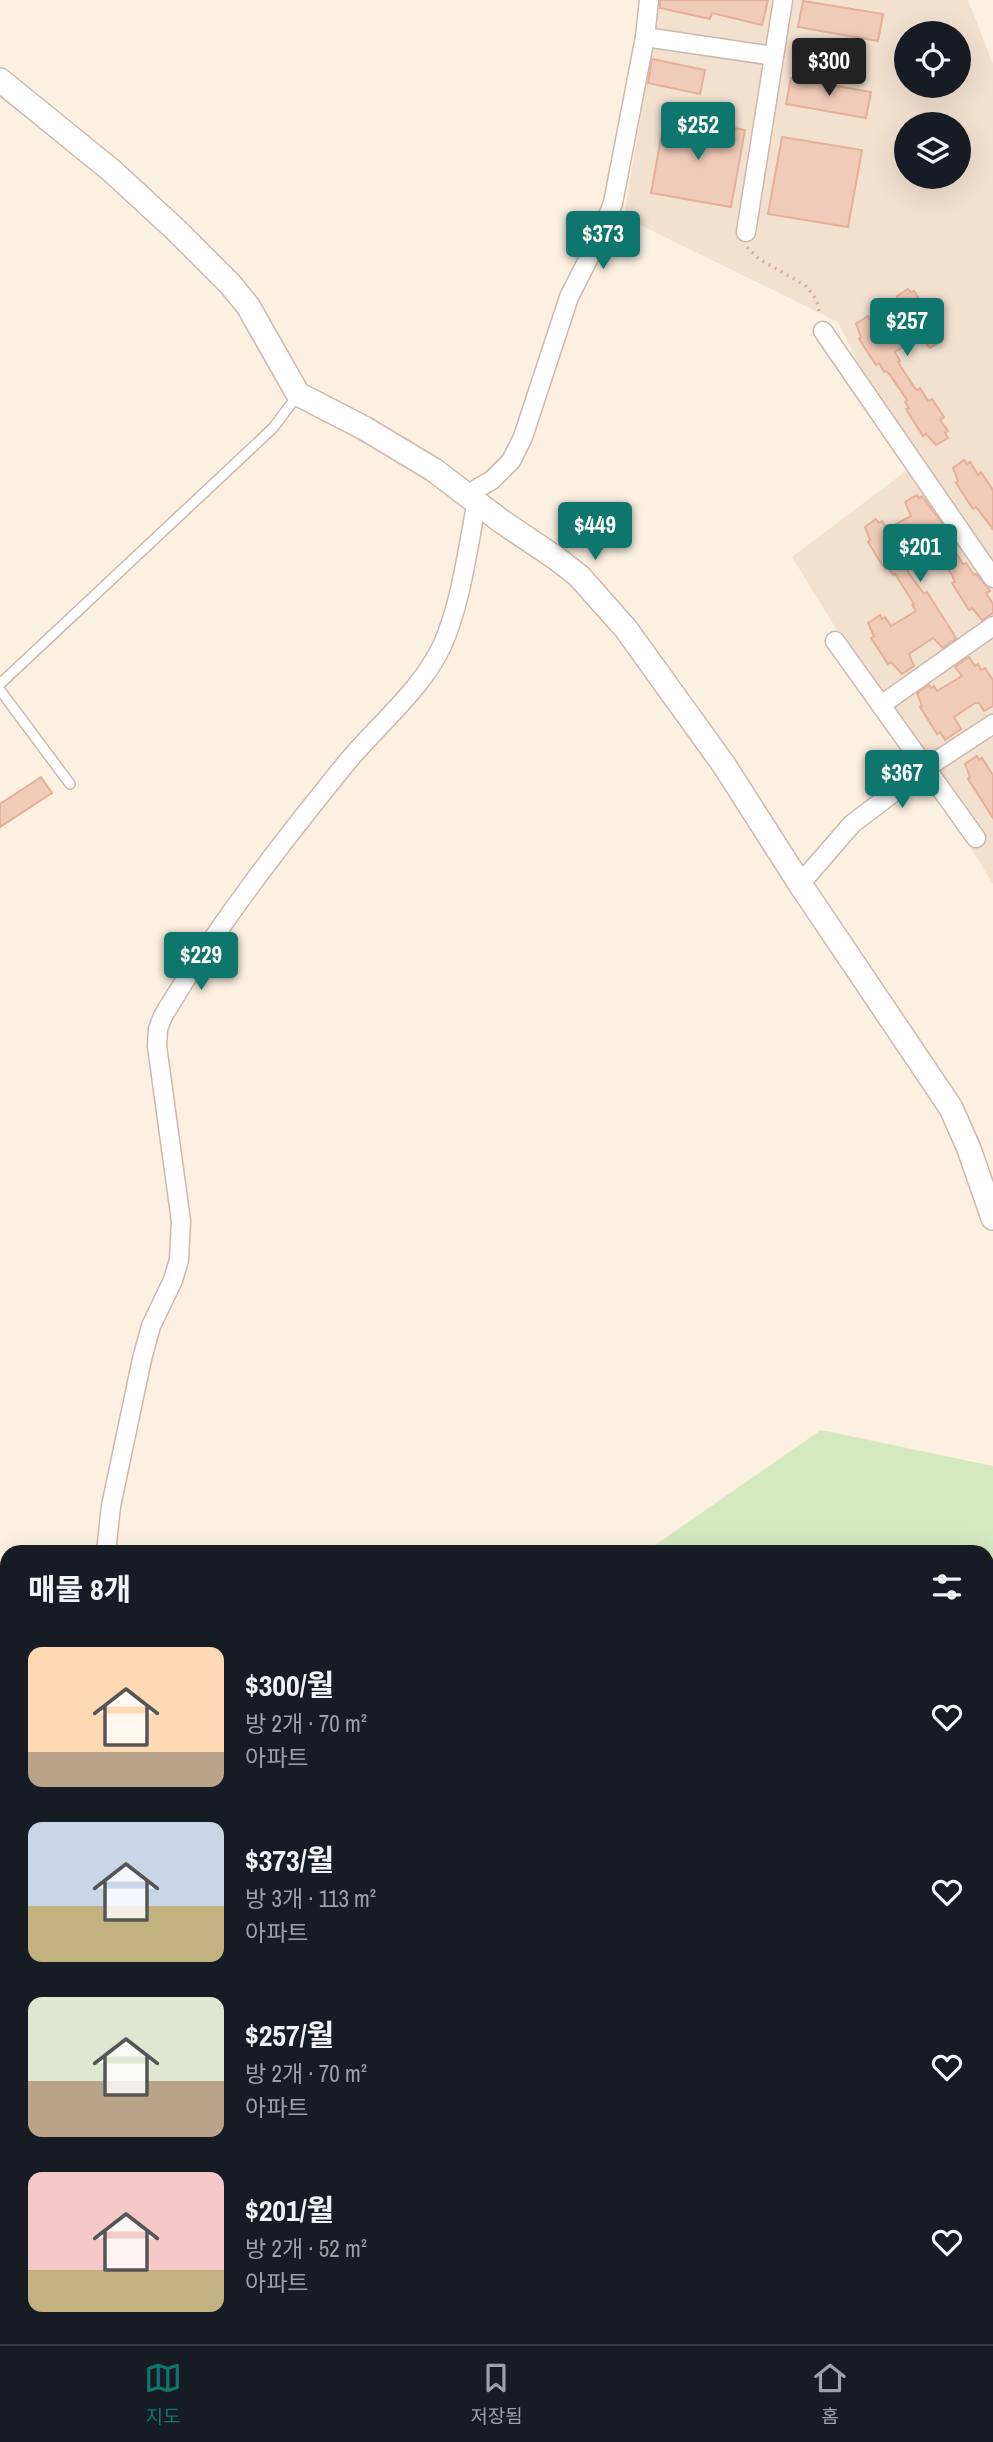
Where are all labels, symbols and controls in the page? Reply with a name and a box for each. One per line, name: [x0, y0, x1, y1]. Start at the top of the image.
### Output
map controls: [894, 21, 971, 189]
button: locate: [894, 21, 971, 98]
pin: $300: [788, 38, 870, 98]
text: $300: [808, 45, 850, 76]
pin: $252: [657, 102, 739, 162]
text: $252: [677, 109, 719, 140]
button: layers: [894, 112, 971, 189]
pin: $373: [562, 212, 644, 271]
text: $373: [582, 218, 624, 249]
pin: $257: [866, 298, 948, 358]
text: $257: [886, 305, 928, 336]
pin: $449: [554, 503, 636, 562]
text: $449: [574, 509, 616, 540]
pin: $201: [879, 524, 961, 584]
text: $201: [899, 531, 941, 562]
pin: $367: [861, 750, 943, 810]
text: $367: [881, 757, 923, 788]
pin: $229: [160, 932, 242, 992]
text: $229: [180, 939, 222, 970]
icon: filters: [928, 1568, 966, 1606]
text: 매물 8개: [28, 1569, 131, 1609]
text: $300/월: [245, 1665, 334, 1705]
icon: home: [84, 1675, 168, 1759]
icon: heart: [928, 1698, 966, 1736]
text: 방 2개 · 70 m²: [245, 1708, 367, 1739]
text: 아파트: [245, 1742, 308, 1773]
text: $373/월: [245, 1840, 334, 1880]
icon: home: [84, 1850, 168, 1934]
icon: heart: [928, 1873, 966, 1911]
text: 방 3개 · 113 m²: [245, 1883, 376, 1914]
text: 아파트: [245, 1917, 308, 1948]
text: $257/월: [245, 2015, 334, 2055]
icon: home: [84, 2025, 168, 2109]
icon: heart: [928, 2048, 966, 2086]
text: 방 2개 · 70 m²: [245, 2058, 367, 2089]
text: 아파트: [245, 2092, 308, 2123]
text: $201/월: [245, 2190, 334, 2230]
icon: home: [84, 2200, 168, 2284]
icon: heart: [928, 2223, 966, 2261]
text: 방 2개 · 52 m²: [245, 2233, 367, 2264]
text: 아파트: [245, 2267, 308, 2298]
tab: 지도: [144, 2359, 182, 2429]
tab: 저장됨: [470, 2359, 523, 2429]
tab: 홈: [811, 2359, 849, 2429]

